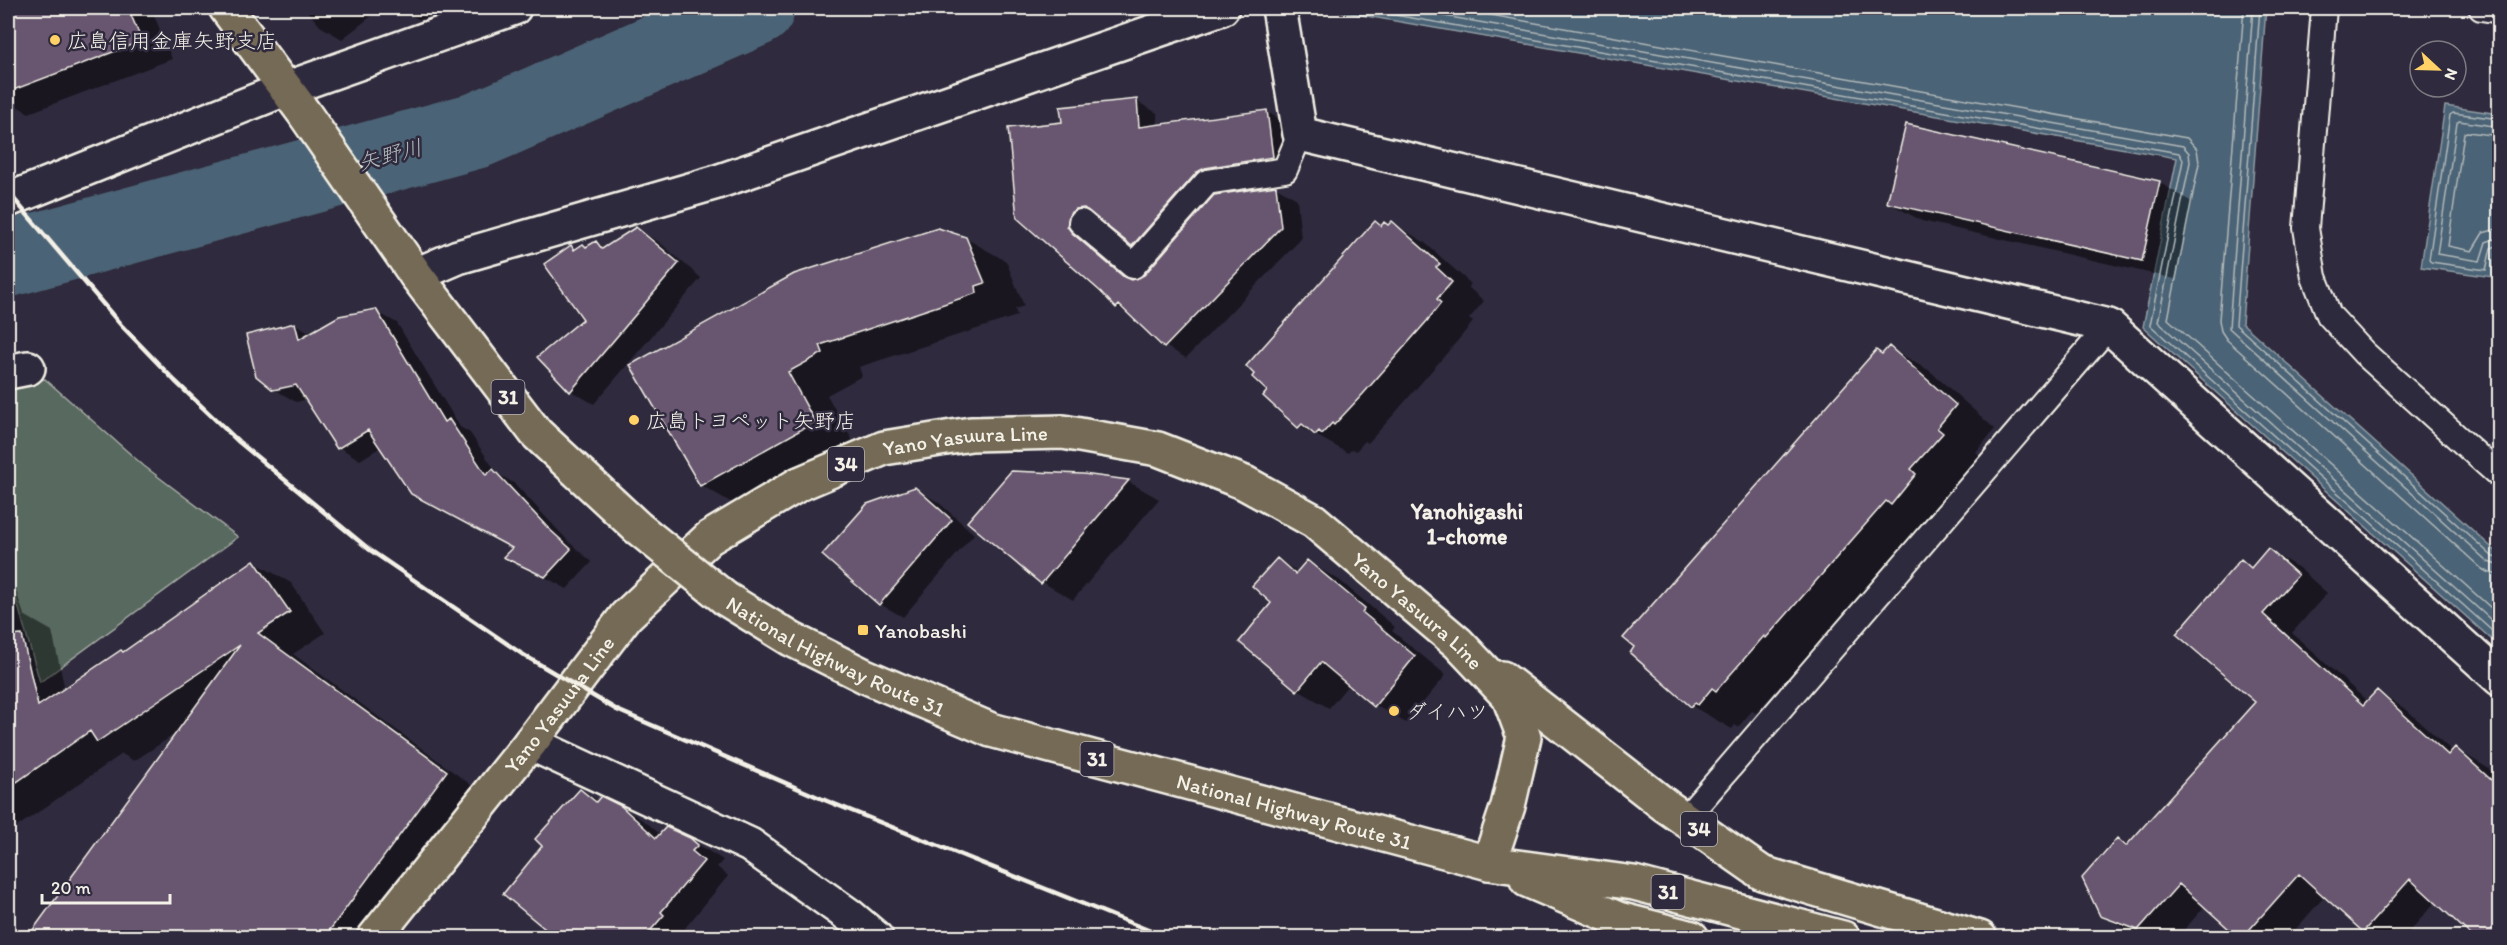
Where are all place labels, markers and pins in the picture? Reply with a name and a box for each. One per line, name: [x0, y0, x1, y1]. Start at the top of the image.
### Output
place label: 広島信用金庫矢野支店: [67, 28, 277, 53]
marker: 広島信用金庫矢野支店: [48, 33, 62, 47]
place label: 広島トヨペット矢野店: [646, 408, 856, 433]
marker: 広島トヨペット矢野店: [627, 413, 641, 427]
place label: Yanobashi: [875, 618, 967, 643]
marker: Yanobashi: [856, 623, 870, 637]
place label: ダイハツ: [1406, 699, 1488, 724]
marker: ダイハツ: [1387, 704, 1401, 718]

